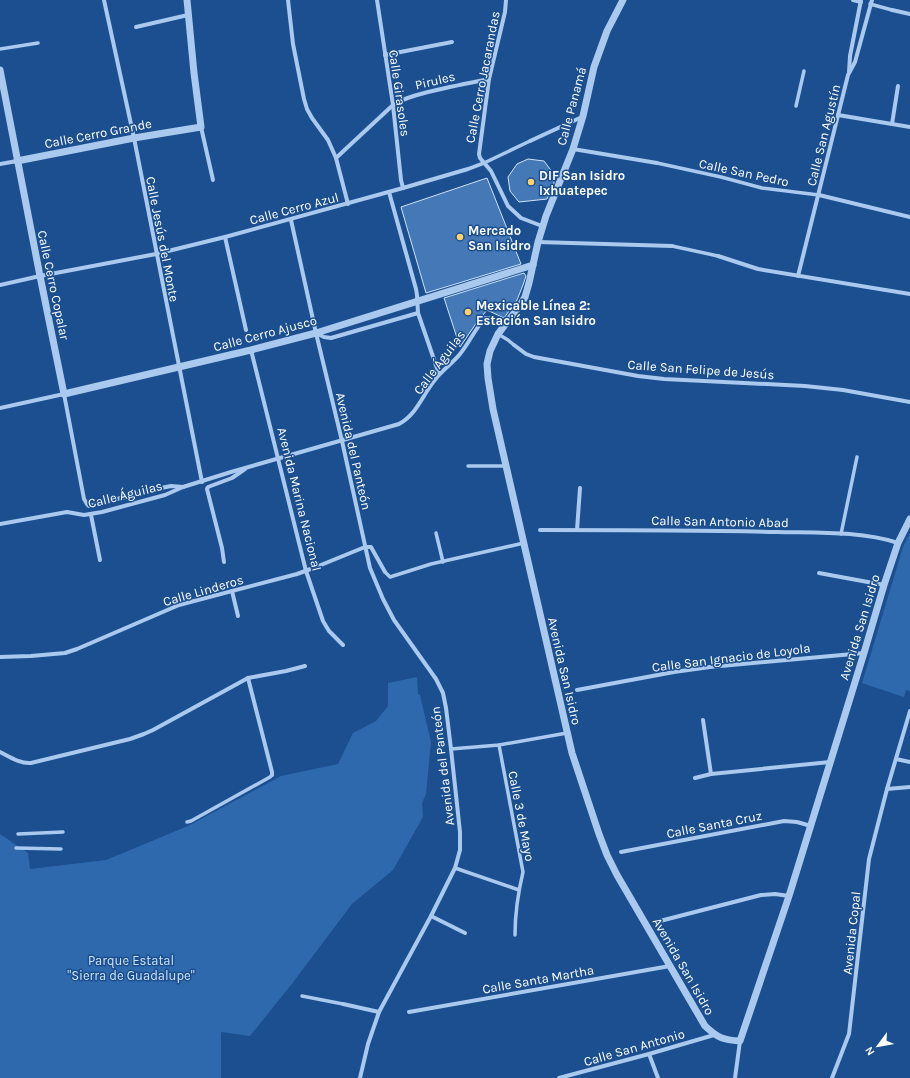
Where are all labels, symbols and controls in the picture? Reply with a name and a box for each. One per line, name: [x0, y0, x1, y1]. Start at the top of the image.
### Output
street label: Calle Cerro Jacarandas: [462, 10, 503, 144]
street label: Calle Girasoles: [386, 49, 413, 138]
street label: Calle Panamá: [554, 65, 589, 147]
street label: Pirules: [414, 69, 457, 92]
street label: Calle San Agustín: [804, 83, 843, 188]
street label: Calle Cerro Grande: [43, 116, 153, 151]
street label: Calle San Pedro: [698, 156, 790, 189]
place label: DIF San Isidro Ixhuatepec: [539, 168, 625, 198]
street label: Calle Jesús del Monte: [143, 175, 182, 303]
marker: DIF San Isidro Ixhuatepec: [526, 177, 536, 187]
street label: Calle Cerro Azul: [248, 189, 340, 228]
place label: Mercado San Isidro: [468, 223, 531, 253]
street label: Calle Cerro Copalar: [35, 229, 73, 342]
marker: Mercado San Isidro: [455, 232, 465, 242]
place label: Mexicable Línea 2: Estación San Isidro: [476, 298, 596, 328]
marker: Mexicable Línea 2: Estación San Isidro: [463, 307, 473, 317]
street label: Calle Cerro Ajusco: [212, 312, 318, 355]
street label: Calle Águilas: [409, 326, 468, 397]
street label: Calle San Felipe de Jesús: [627, 357, 775, 382]
street label: Avenida del Panteón: [333, 391, 374, 511]
street label: Avenida Marina Nacional: [274, 426, 325, 572]
street label: Calle Águilas: [86, 476, 164, 511]
street label: Calle San Antonio Abad: [651, 513, 789, 530]
street label: Calle Linderos: [161, 572, 245, 609]
street label: Avenida San Isidro: [836, 572, 883, 682]
street label: Avenida San Isidro: [545, 616, 584, 726]
street label: Calle San Ignacio de Loyola: [651, 640, 811, 675]
street label: Avenida del Panteón: [428, 706, 457, 826]
street label: Calle 3 de Mayo: [505, 770, 538, 863]
street label: Calle Santa Cruz: [665, 808, 763, 841]
street label: Avenida Copal: [840, 891, 863, 975]
street label: Avenida San Isidro: [650, 915, 718, 1018]
park label: Parque Estatal "Sierra de Guadalupe": [67, 953, 195, 983]
street label: Calle Santa Martha: [481, 962, 595, 997]
street label: Calle San Antonio: [582, 1026, 686, 1069]
north arrow: [858, 1026, 898, 1066]
text: N: [862, 1044, 878, 1058]

